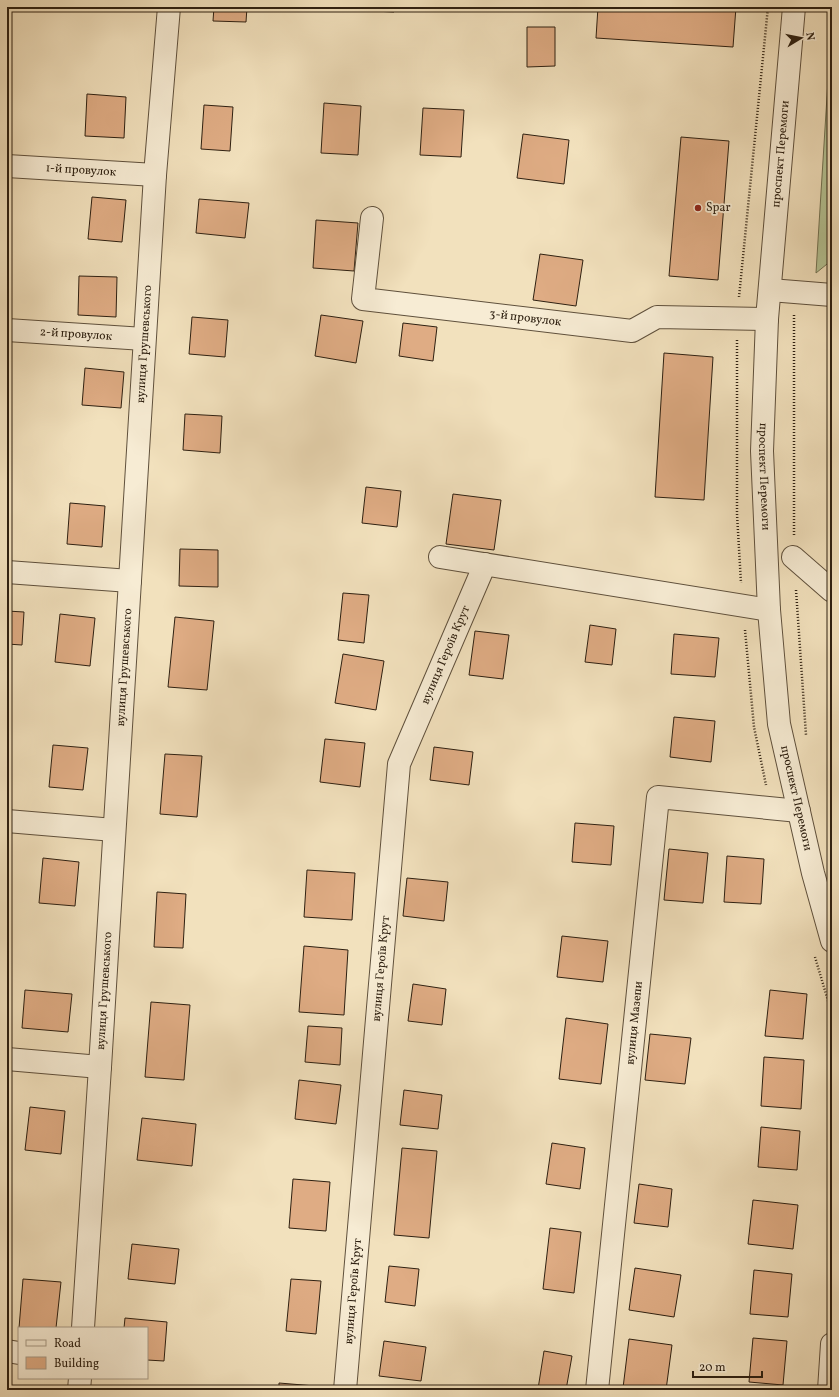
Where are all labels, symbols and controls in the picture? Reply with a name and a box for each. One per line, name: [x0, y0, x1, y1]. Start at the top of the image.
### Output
north arrow: [781, 18, 821, 58]
text: N: [801, 31, 817, 42]
street label: проспект Перемоги: [768, 100, 794, 208]
street label: 1-й провулок: [45, 160, 117, 181]
place label: Spar: [706, 200, 731, 216]
marker: Spar: [693, 203, 703, 213]
street label: вулиця Грушевського: [133, 284, 156, 404]
street label: 3-й провулок: [489, 306, 563, 331]
street label: 2-й провулок: [39, 324, 113, 345]
street label: проспект Перемоги: [754, 423, 773, 531]
street label: вулиця Героїв Крут: [418, 603, 474, 707]
street label: вулиця Грушевського: [113, 608, 136, 727]
street label: проспект Перемоги: [776, 744, 816, 852]
street label: вулиця Героїв Крут: [369, 915, 394, 1022]
street label: вулиця Грушевського: [93, 931, 116, 1050]
street label: вулиця Мазепи: [622, 980, 647, 1066]
street label: вулиця Героїв Крут: [341, 1238, 366, 1345]
legend: [18, 1327, 148, 1379]
text: Road: [54, 1336, 81, 1352]
scale bar: [693, 1353, 762, 1379]
text: Building: [54, 1356, 99, 1372]
text: 20 m: [699, 1360, 726, 1376]

